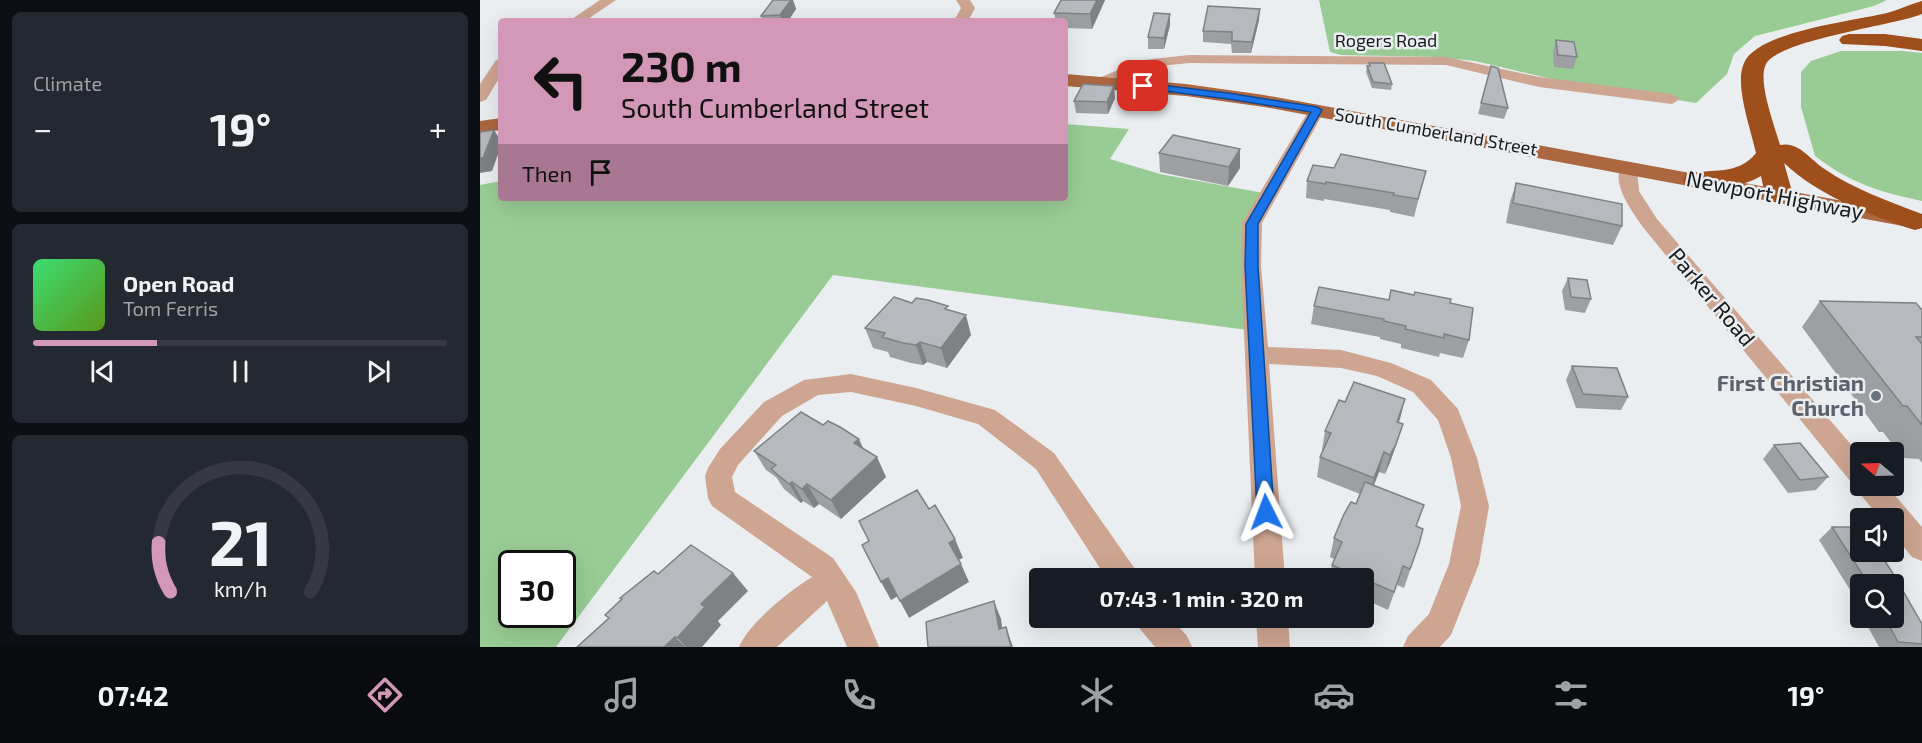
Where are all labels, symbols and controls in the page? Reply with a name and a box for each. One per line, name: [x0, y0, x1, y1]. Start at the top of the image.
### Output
street label: Rogers Road: [1335, 29, 1437, 51]
text: 230 m: [621, 40, 742, 90]
icon: left: [522, 42, 600, 120]
pin: [1117, 60, 1168, 111]
icon: arrive: [1126, 69, 1159, 102]
text: Climate: [33, 71, 102, 95]
text: South Cumberland Street: [621, 91, 929, 123]
text: 19°: [210, 101, 271, 155]
street label: South Cumberland Street: [1333, 102, 1539, 160]
text: −: [33, 108, 52, 148]
text: +: [429, 108, 447, 148]
icon: arrive: [584, 156, 617, 189]
text: Then: [522, 160, 572, 186]
street label: Newport Highway: [1684, 164, 1866, 224]
street label: Parker Road: [1664, 242, 1761, 351]
text: Open Road: [123, 270, 235, 296]
text: Tom Ferris: [123, 296, 218, 320]
icon: previous: [86, 355, 119, 388]
icon: pause: [224, 355, 257, 388]
icon: next: [362, 355, 395, 388]
place label: First Christian Church: [1717, 369, 1864, 420]
marker: First Christian Church: [1869, 389, 1883, 403]
north arrow: [1850, 442, 1904, 496]
map controls: [1850, 442, 1904, 628]
position arrow: [1234, 480, 1298, 544]
text: 21: [208, 504, 272, 579]
button: sound: [1850, 508, 1904, 562]
speed limit sign: 30: [498, 550, 576, 628]
button: search: [1850, 574, 1904, 628]
text: km/h: [213, 577, 267, 602]
text: 07:43 · 1 min · 320 m: [1100, 585, 1303, 611]
icon: directions: [364, 674, 406, 716]
icon: music: [601, 674, 643, 716]
icon: phone: [838, 674, 880, 716]
icon: climate: [1076, 674, 1118, 716]
icon: car: [1313, 674, 1355, 716]
icon: filters: [1550, 674, 1592, 716]
text: 07:42: [98, 679, 169, 711]
text: 19°: [1787, 679, 1824, 711]

